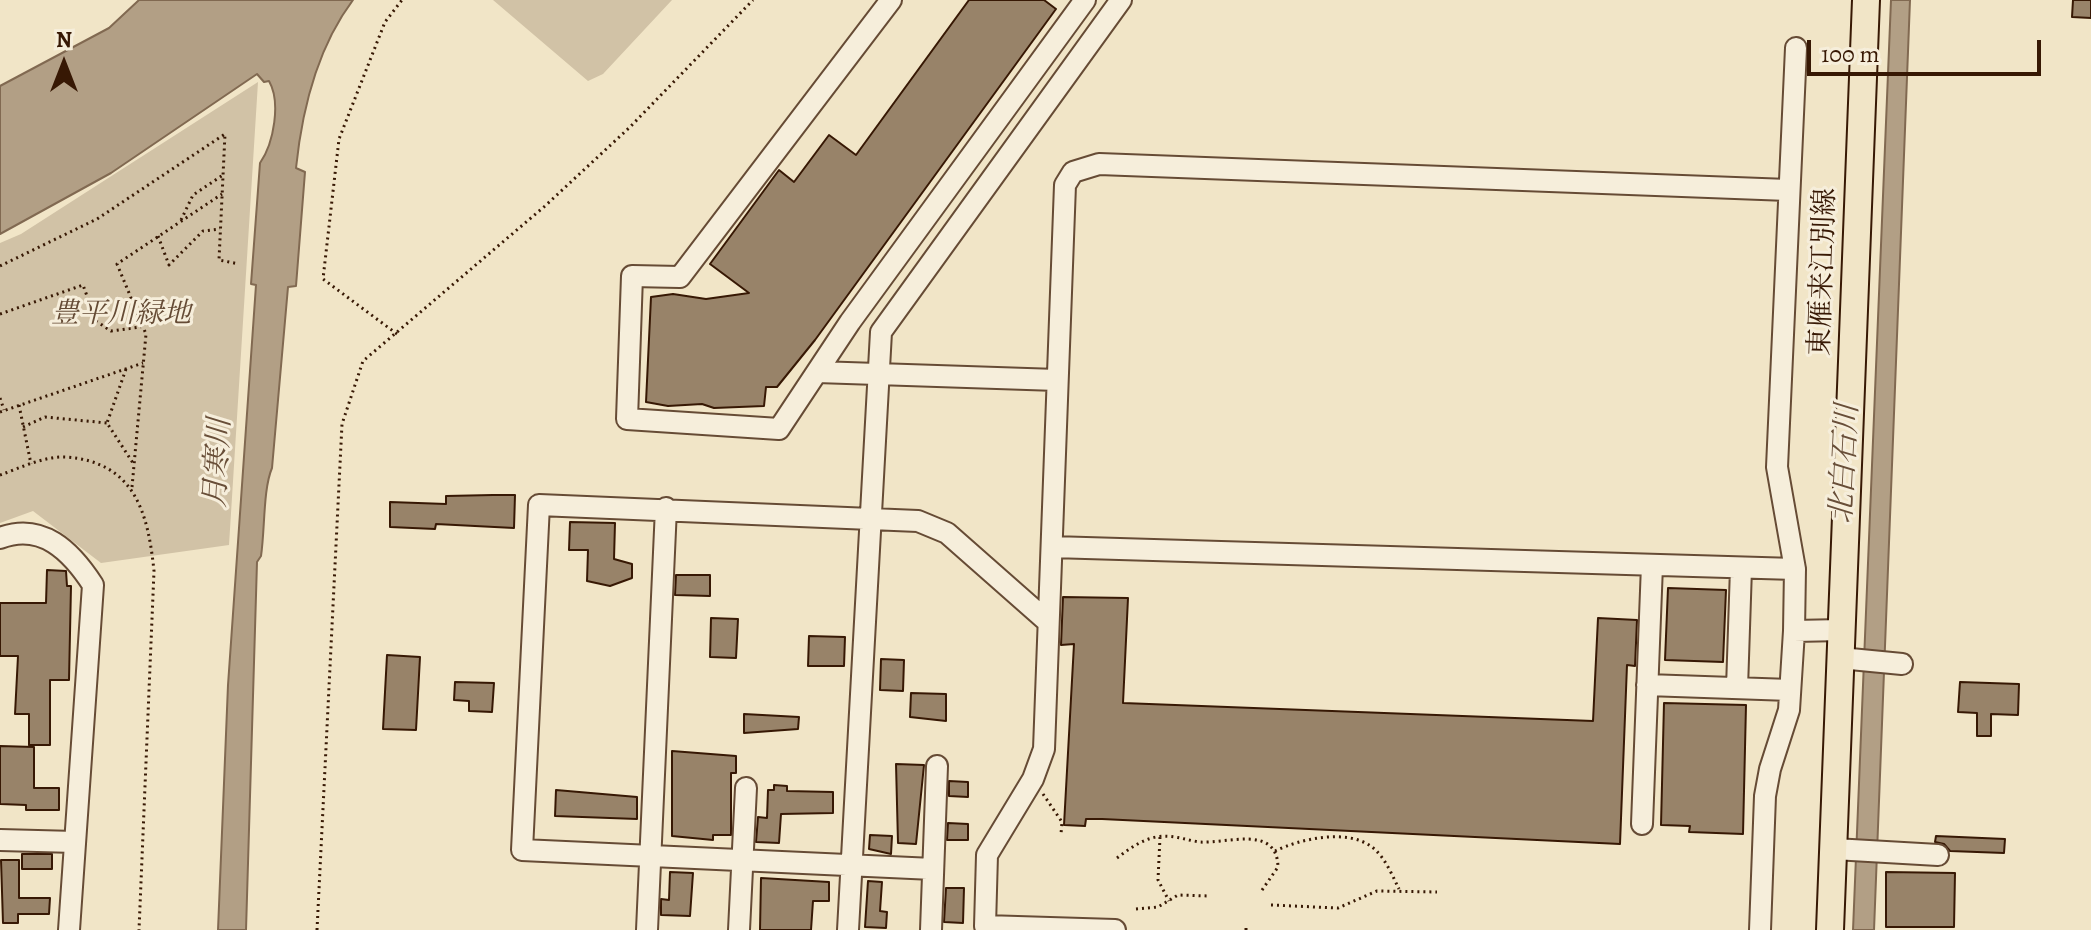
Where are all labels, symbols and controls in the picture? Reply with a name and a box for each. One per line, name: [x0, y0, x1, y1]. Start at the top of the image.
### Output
north arrow: [24, 24, 104, 104]
scale bar: [1811, 24, 2045, 74]
text: N: [56, 25, 72, 55]
text: 100 m: [1821, 38, 1880, 70]
street label: 東雁来江別線: [1804, 187, 1844, 357]
park label: 豊平川緑地: [51, 298, 191, 332]
water label: 北白石川: [1825, 403, 1867, 525]
water label: 月寒川: [199, 417, 239, 509]

